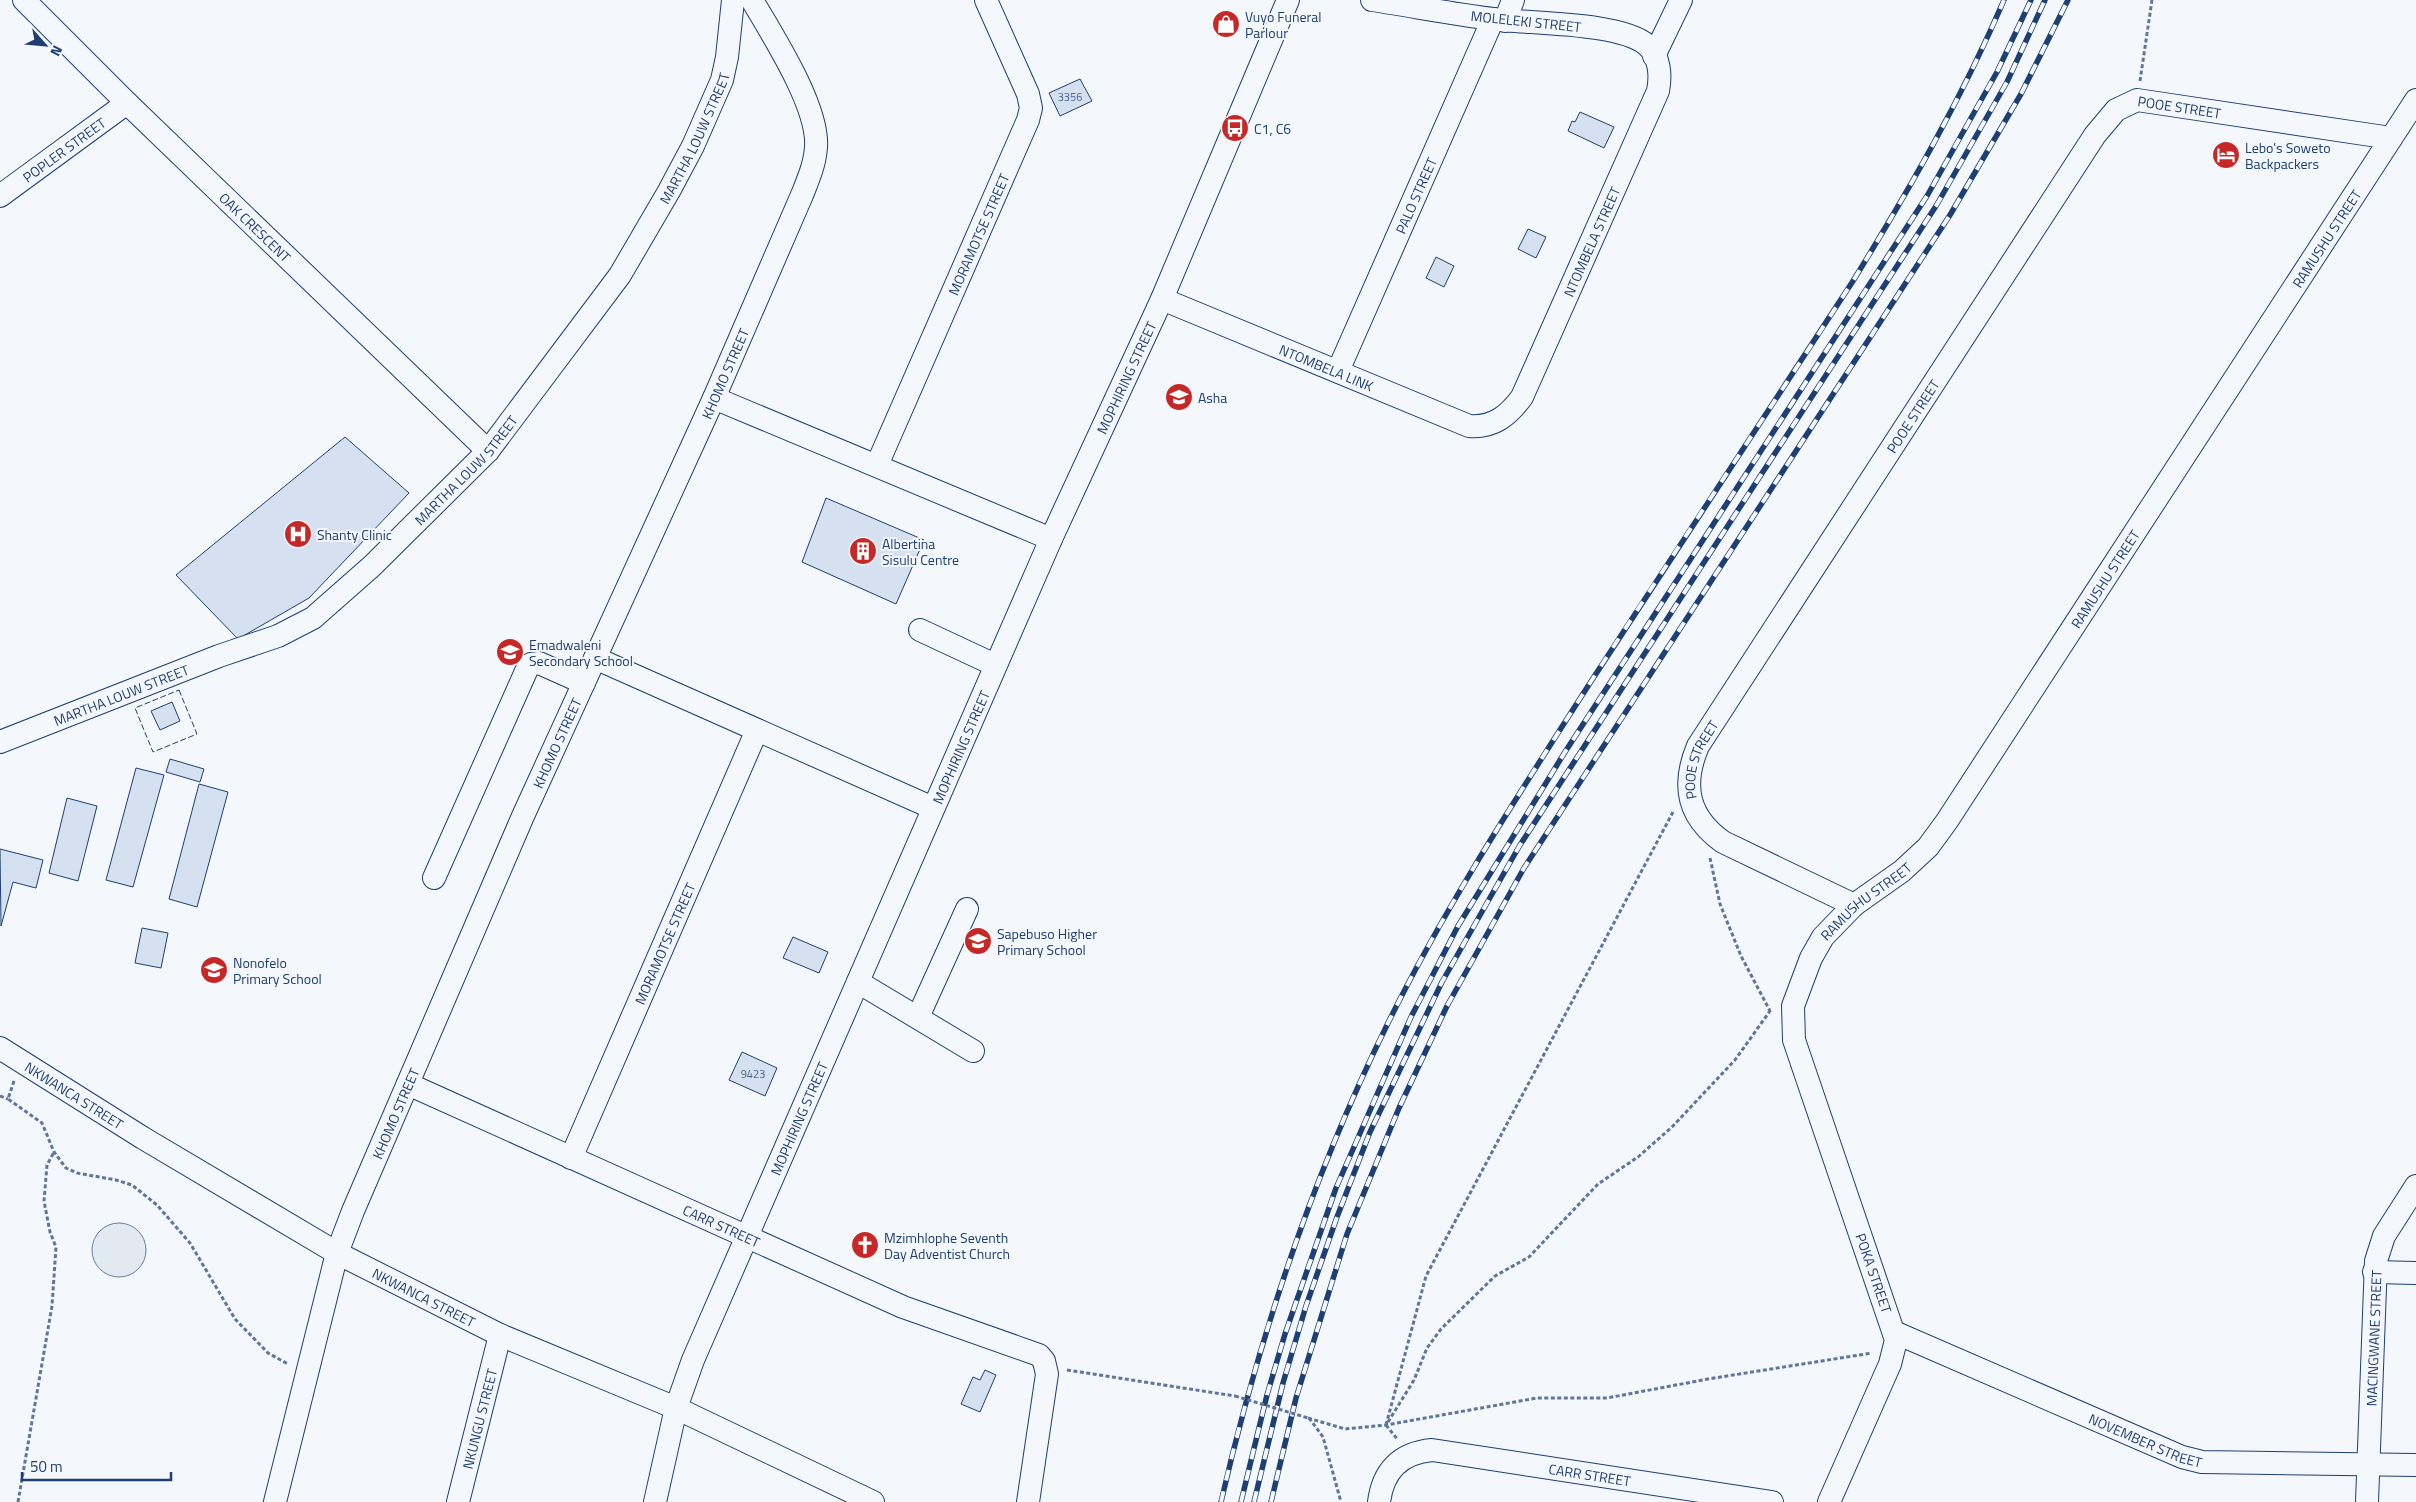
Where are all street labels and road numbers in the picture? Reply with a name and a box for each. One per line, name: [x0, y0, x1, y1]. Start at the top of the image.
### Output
street label: MOLELEKI STREET: [1470, 5, 1583, 37]
street label: MARTHA LOUW STREET: [653, 70, 734, 207]
street label: POOE STREET: [2136, 90, 2223, 123]
street label: POPLER STREET: [18, 111, 110, 187]
street label: PALO STREET: [1389, 153, 1442, 237]
street label: MORAMOTSE STREET: [942, 169, 1014, 298]
street label: NTOMBELA STREET: [1557, 182, 1625, 300]
street label: RAMUSHU STREET: [2286, 185, 2366, 292]
street label: OAK CRESCENT: [215, 187, 296, 267]
street label: MOPHIRING STREET: [1091, 317, 1161, 437]
street label: KHOMO STREET: [695, 324, 754, 422]
street label: NTOMBELA LINK: [1276, 338, 1377, 396]
street label: POOE STREET: [1881, 375, 1944, 457]
street label: MARTHA LOUW STREET: [409, 410, 522, 529]
street label: RAMUSHU STREET: [2065, 525, 2145, 632]
street label: MARTHA LOUW STREET: [50, 658, 192, 730]
street label: MOPHIRING STREET: [926, 686, 995, 807]
street label: KHOMO STREET: [527, 694, 586, 791]
street label: POOE STREET: [1679, 715, 1723, 801]
street label: RAMUSHU STREET: [1815, 857, 1916, 945]
street label: MORAMOTSE STREET: [629, 879, 700, 1008]
street label: NKWANCA STREET: [21, 1056, 128, 1134]
street label: MOPHIRING STREET: [764, 1058, 833, 1178]
street label: KHOMO STREET: [366, 1064, 424, 1162]
street label: CARR STREET: [680, 1199, 764, 1252]
street label: POKA STREET: [1851, 1230, 1898, 1316]
street label: NKWANCA STREET: [369, 1262, 480, 1332]
street label: MACINGWANE STREET: [2360, 1269, 2386, 1407]
street label: NKUNGU STREET: [456, 1365, 502, 1471]
street label: NOVEMBER STREET: [2086, 1407, 2205, 1472]
street label: CARR STREET: [1547, 1457, 1633, 1491]

